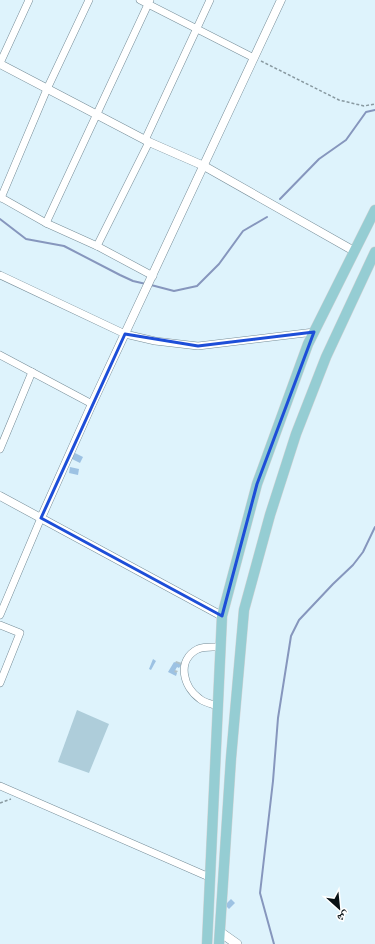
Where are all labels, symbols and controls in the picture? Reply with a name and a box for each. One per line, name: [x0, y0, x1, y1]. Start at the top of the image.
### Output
north arrow: [319, 888, 359, 928]
text: ش: [334, 907, 352, 927]

